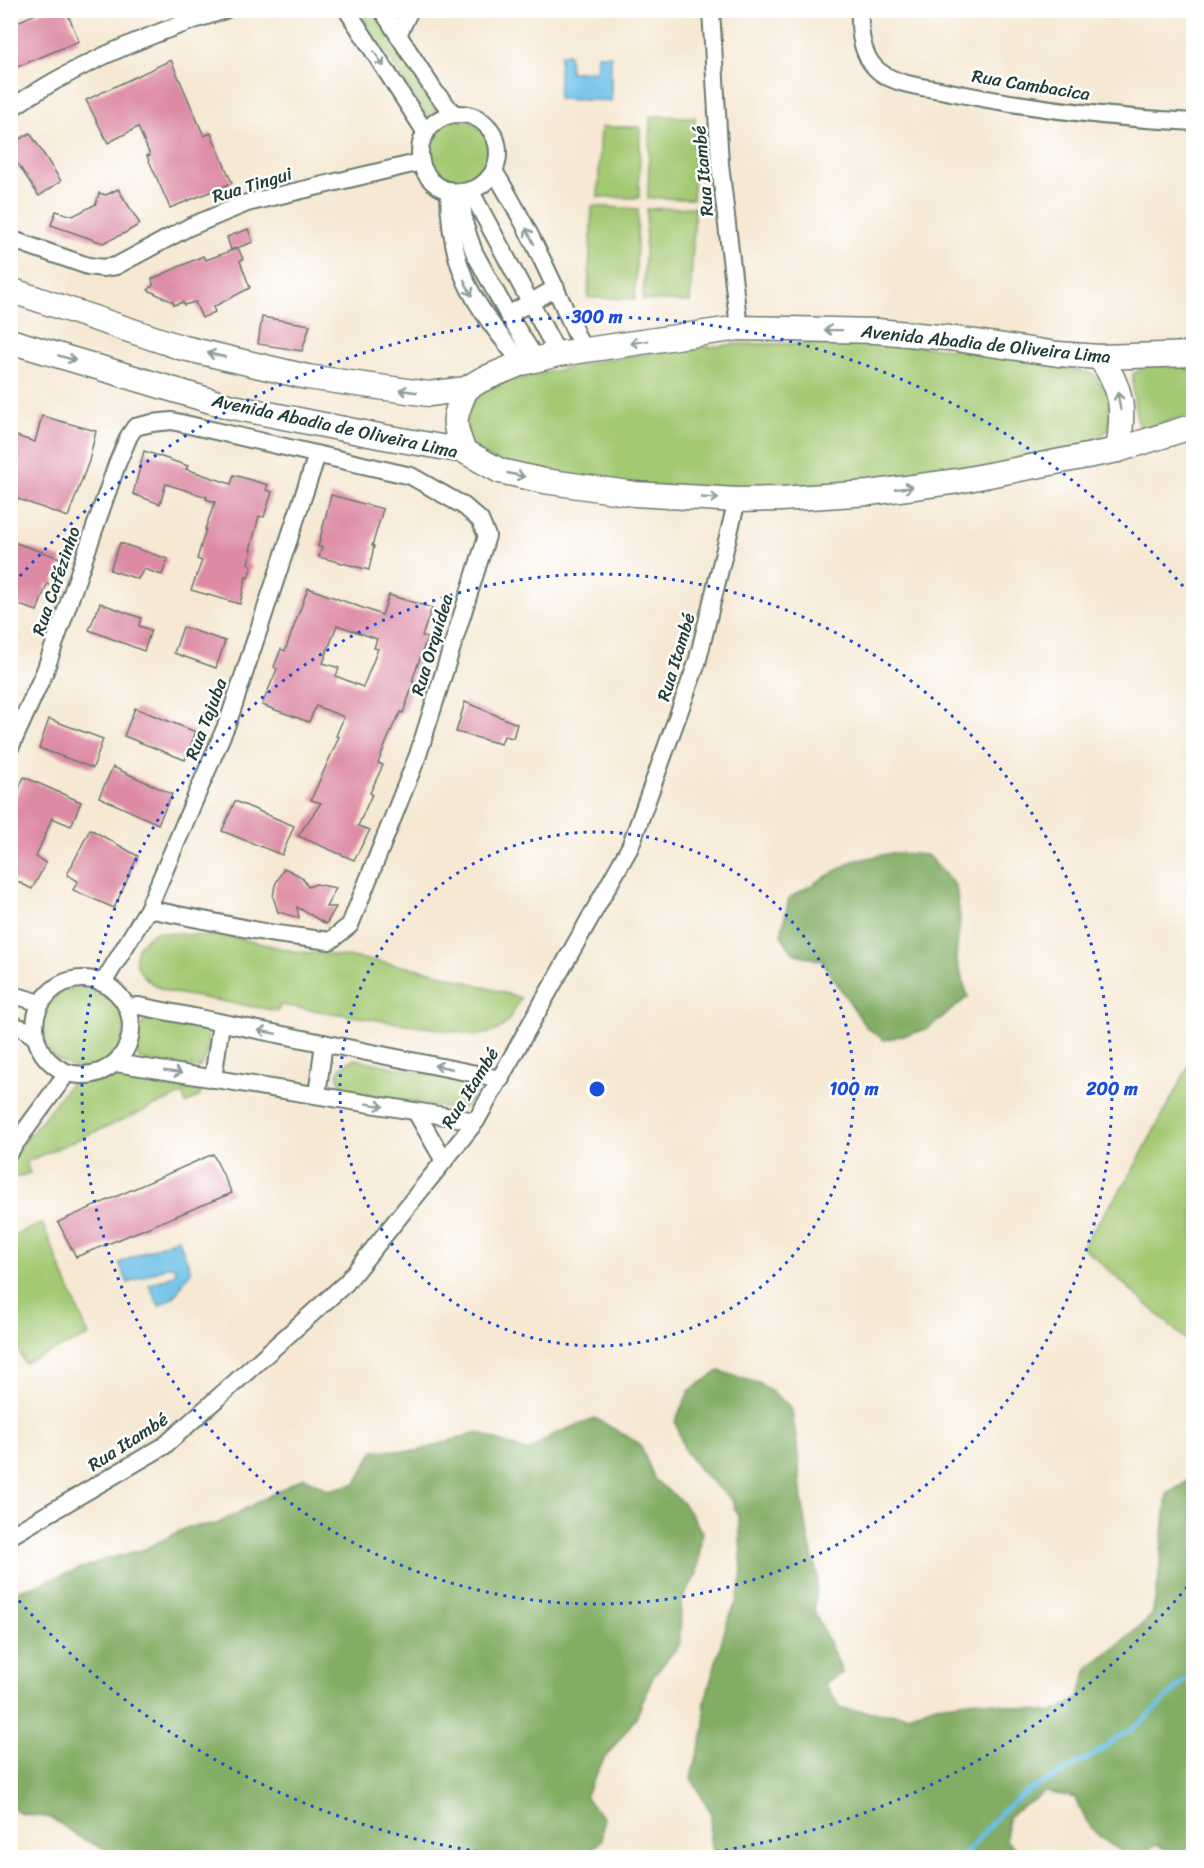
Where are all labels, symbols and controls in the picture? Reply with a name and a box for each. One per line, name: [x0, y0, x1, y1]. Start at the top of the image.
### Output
one-way arrow: [373, 51, 385, 67]
street label: Rua Cambacica: [970, 60, 1092, 110]
street label: Rua Itambé: [683, 124, 723, 218]
street label: Rua Tingui: [208, 157, 297, 212]
one-way arrow: [524, 227, 536, 245]
one-way arrow: [463, 278, 475, 296]
text: 300 m: [570, 301, 623, 333]
street label: Avenida Abadia de Oliveira Lima: [859, 315, 1112, 373]
one-way arrow: [823, 324, 843, 336]
one-way arrow: [629, 336, 649, 347]
one-way arrow: [207, 349, 226, 361]
one-way arrow: [57, 353, 76, 364]
street label: Avenida Abadia de Oliveira Lima: [208, 384, 461, 468]
one-way arrow: [398, 386, 418, 397]
one-way arrow: [1114, 392, 1125, 411]
one-way arrow: [506, 470, 526, 481]
one-way arrow: [894, 483, 913, 494]
one-way arrow: [699, 493, 719, 504]
street label: Rua Cafézinho: [22, 522, 90, 640]
street label: Rua Orquídea: [401, 589, 463, 700]
street label: Rua Itambé: [647, 609, 705, 705]
street label: Rua Tajuba: [176, 673, 237, 765]
one-way arrow: [258, 1026, 277, 1037]
street label: Rua Itambé: [432, 1041, 508, 1135]
one-way arrow: [434, 1061, 453, 1073]
one-way arrow: [163, 1067, 183, 1078]
text: 100 m: [830, 1073, 879, 1105]
text: 200 m: [1085, 1073, 1138, 1105]
centre of rings: [587, 1079, 607, 1099]
one-way arrow: [365, 1100, 384, 1111]
street label: Rua Itambé: [81, 1404, 175, 1480]

